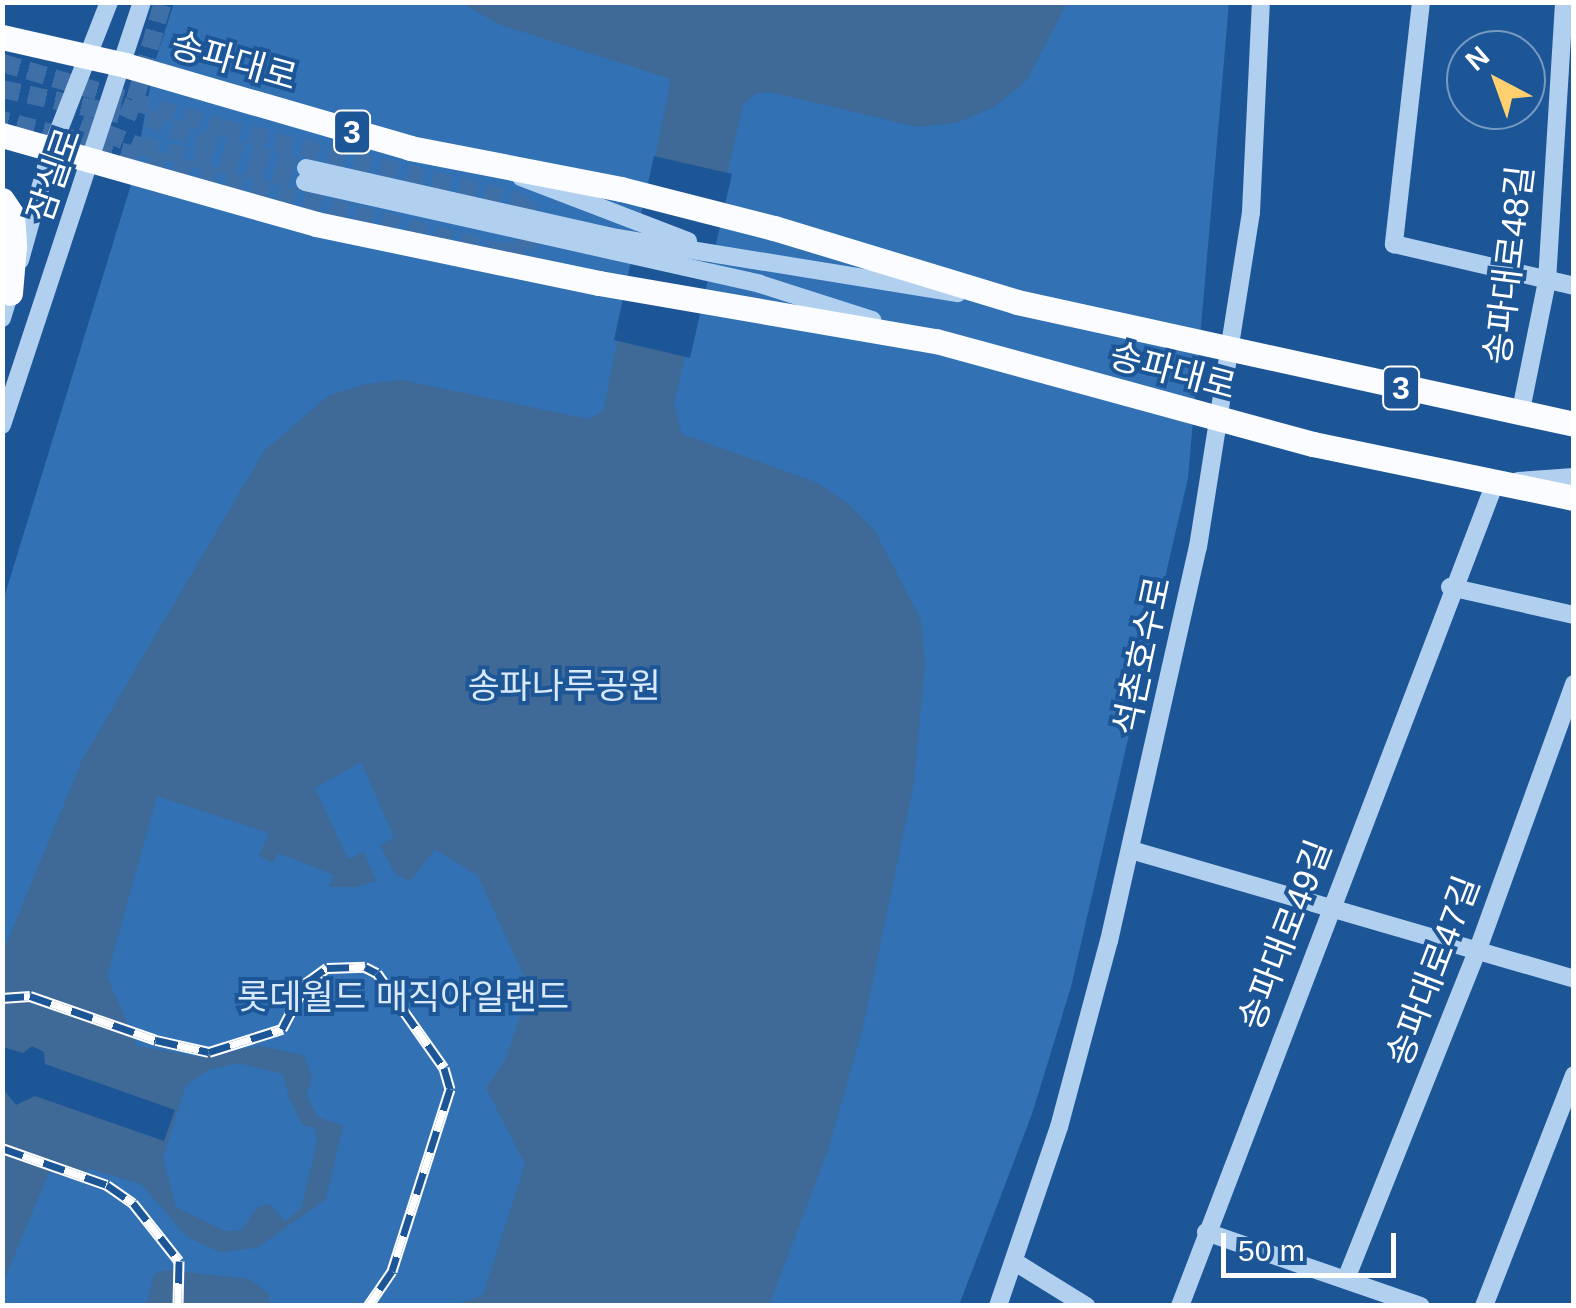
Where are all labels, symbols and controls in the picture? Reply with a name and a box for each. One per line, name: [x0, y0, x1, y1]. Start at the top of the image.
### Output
street label: 송파대로: [166, 23, 302, 99]
north arrow: [1446, 30, 1546, 130]
text: N: [1459, 40, 1495, 77]
road number: 3: [332, 105, 372, 159]
street label: 잠실로: [18, 122, 90, 228]
street label: 송파대로48길: [1476, 163, 1542, 367]
street label: 송파대로: [1105, 334, 1241, 408]
road number: 3: [1381, 361, 1421, 415]
street label: 석촌호수로: [1105, 573, 1179, 739]
park label: 송파나루공원: [467, 665, 661, 707]
street label: 송파대로49길: [1230, 834, 1340, 1036]
street label: 송파대로47길: [1378, 870, 1488, 1072]
park label: 롯데월드 매직아일랜드: [237, 976, 569, 1018]
scale bar: [1226, 1213, 1401, 1275]
text: 50 m: [1238, 1234, 1305, 1267]

